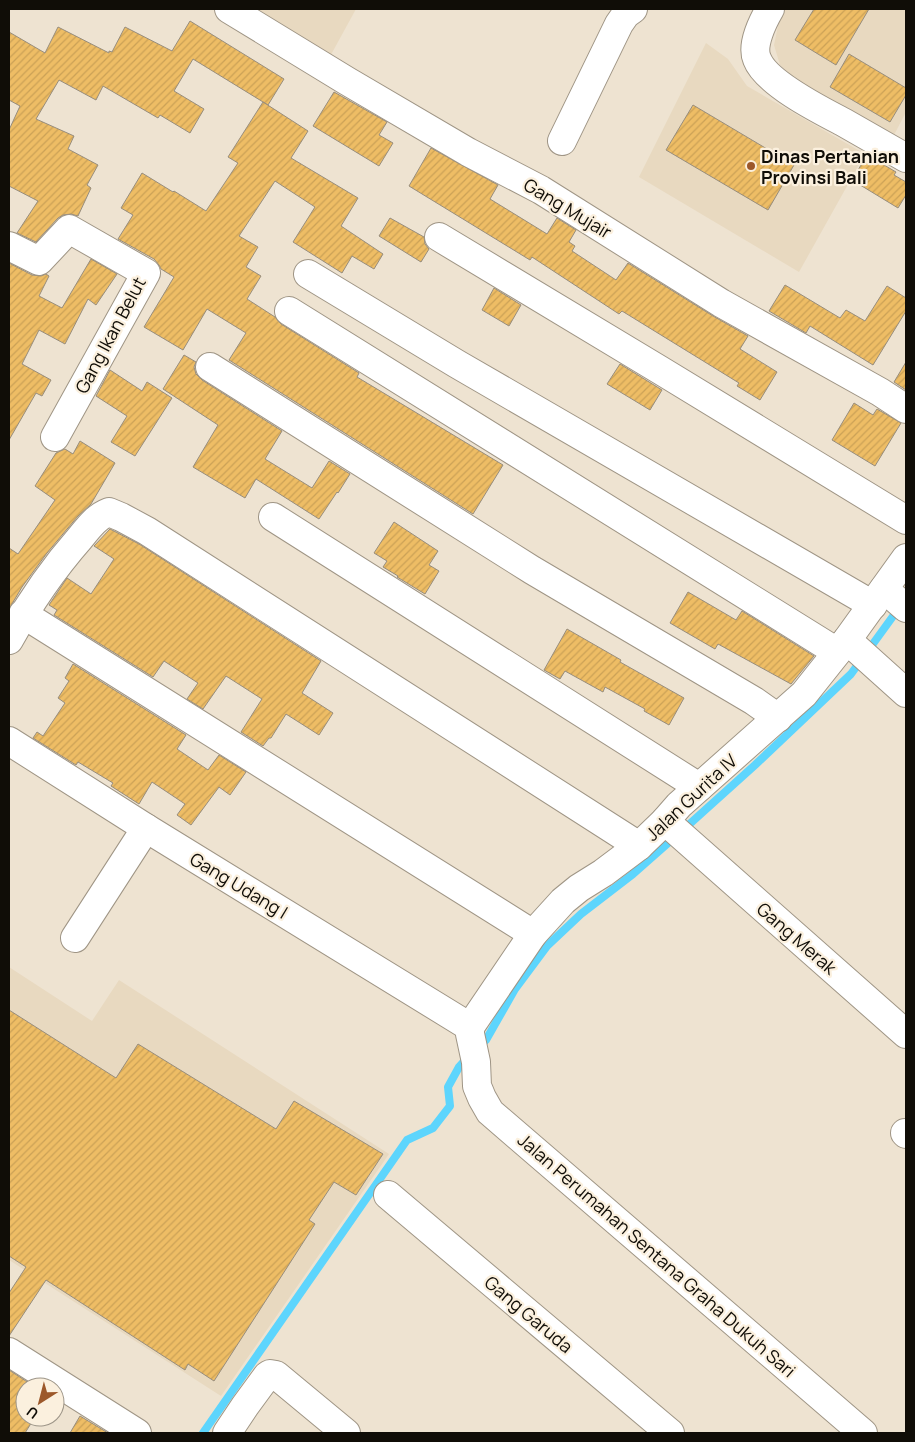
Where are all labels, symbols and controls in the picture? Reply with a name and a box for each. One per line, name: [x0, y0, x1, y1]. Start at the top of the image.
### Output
place label: Dinas Pertanian Provinsi Bali: [761, 144, 899, 189]
marker: Dinas Pertanian Provinsi Bali: [745, 160, 757, 172]
street label: Gang Mujair: [520, 172, 617, 244]
street label: Gang Ikan Belut: [69, 273, 151, 397]
street label: Jalan Gurita IV: [640, 748, 742, 846]
street label: Gang Udang I: [186, 846, 292, 924]
street label: Gang Merak: [752, 897, 843, 980]
street label: Jalan Perumahan Sentana Graha Dukuh Sari: [513, 1128, 801, 1382]
street label: Gang Garuda: [480, 1270, 578, 1358]
north arrow: [15, 1377, 65, 1427]
text: U: [22, 1402, 42, 1424]

